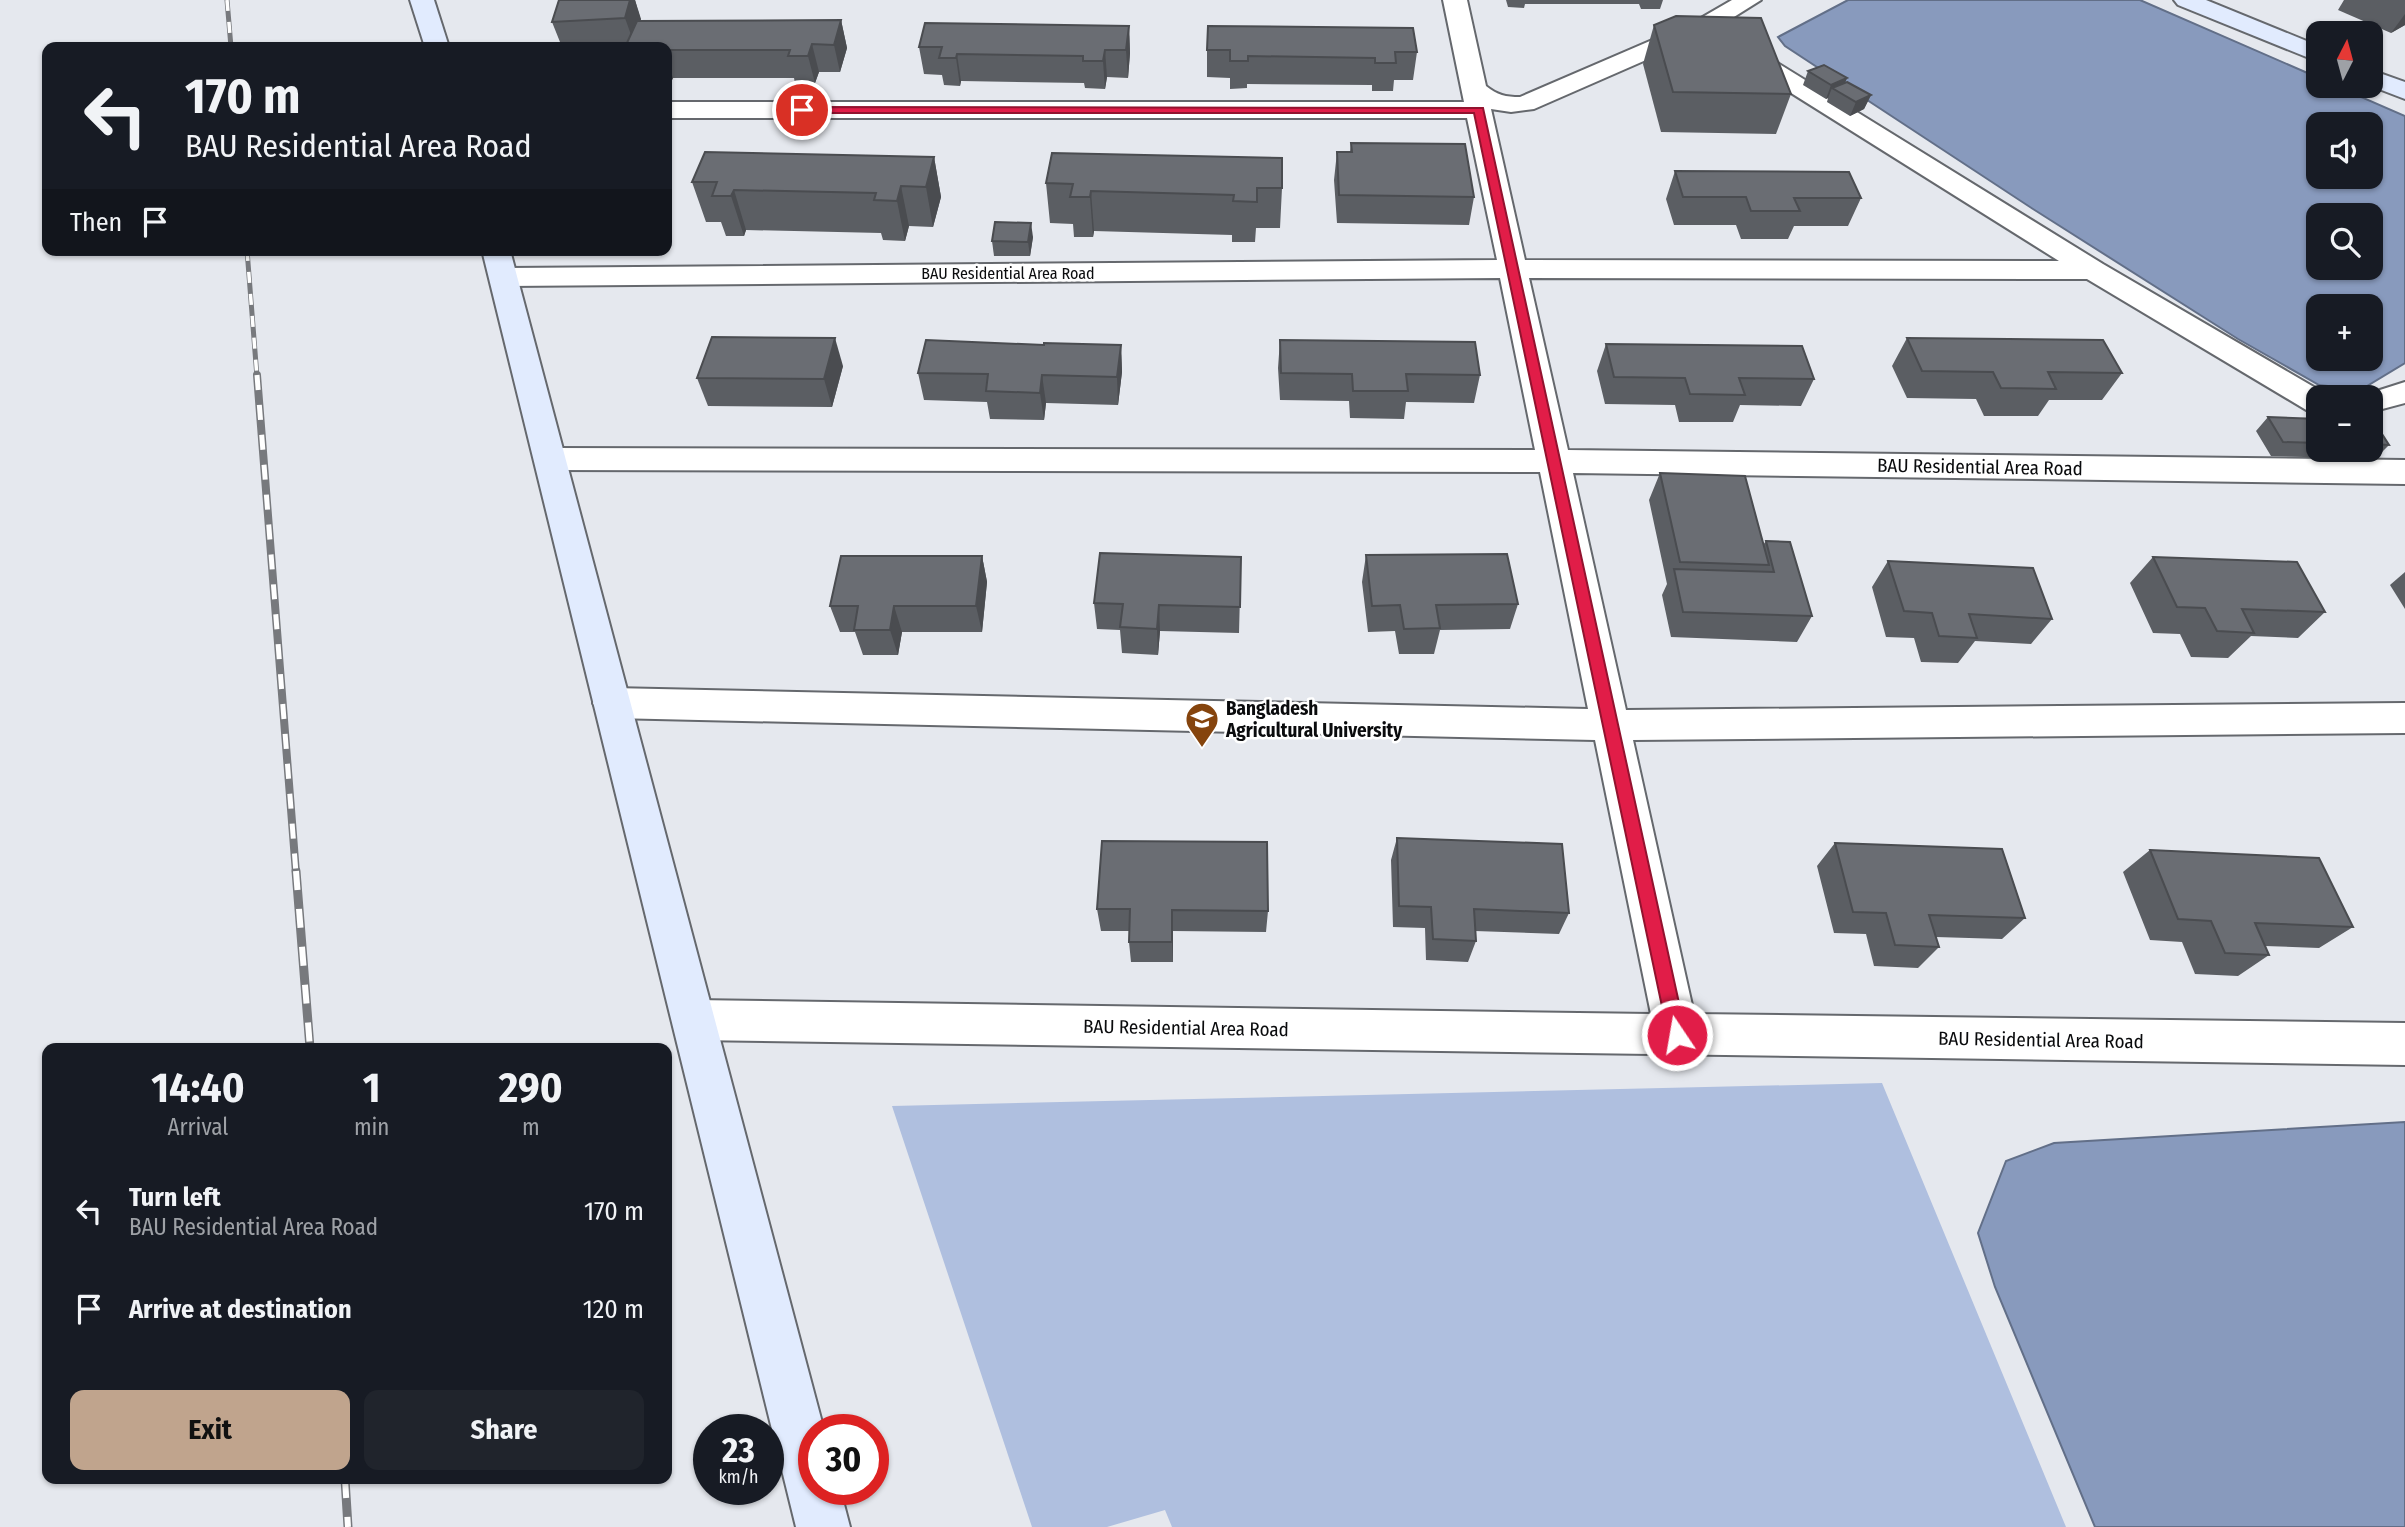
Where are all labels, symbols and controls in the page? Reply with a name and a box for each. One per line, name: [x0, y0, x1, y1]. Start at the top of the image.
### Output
north arrow: [2306, 21, 2384, 98]
map controls: [2306, 21, 2383, 462]
text: 170 m: [185, 67, 301, 126]
icon: left: [70, 70, 161, 161]
pin: [772, 80, 832, 140]
icon: arrive: [783, 91, 821, 129]
button: sound: [2306, 112, 2383, 189]
text: BAU Residential Area Road: [185, 127, 532, 165]
icon: arrive: [136, 203, 174, 241]
button: search: [2306, 203, 2383, 280]
text: Then: [70, 207, 122, 238]
street label: BAU Residential Area Road: [921, 264, 1095, 283]
button: +: [2306, 294, 2383, 371]
button: −: [2306, 385, 2383, 462]
street label: BAU Residential Area Road: [1877, 454, 2083, 480]
place label: Bangladesh Agricultural University: [1225, 697, 1403, 742]
school or university icon: Bangladesh Agricultural University: [1183, 700, 1221, 749]
position arrow: [1640, 998, 1714, 1072]
street label: BAU Residential Area Road: [1083, 1015, 1289, 1041]
street label: BAU Residential Area Road: [1938, 1027, 2144, 1053]
text: 14:40: [151, 1063, 245, 1113]
text: 1: [363, 1063, 381, 1113]
text: 290: [499, 1063, 563, 1113]
text: Arrival: [167, 1113, 228, 1141]
text: min: [354, 1113, 390, 1141]
text: m: [522, 1113, 540, 1141]
text: Turn left: [129, 1182, 221, 1213]
icon: left: [70, 1192, 108, 1230]
text: 170 m: [584, 1196, 644, 1227]
text: BAU Residential Area Road: [129, 1213, 378, 1241]
icon: arrive: [70, 1290, 108, 1328]
text: Arrive at destination: [129, 1294, 352, 1325]
text: 120 m: [583, 1294, 644, 1325]
button: Exit: [70, 1390, 350, 1470]
button: Share: [364, 1390, 644, 1470]
speed limit sign: 30: [798, 1414, 889, 1505]
text: 23: [722, 1429, 755, 1471]
text: km/h: [718, 1466, 759, 1488]

